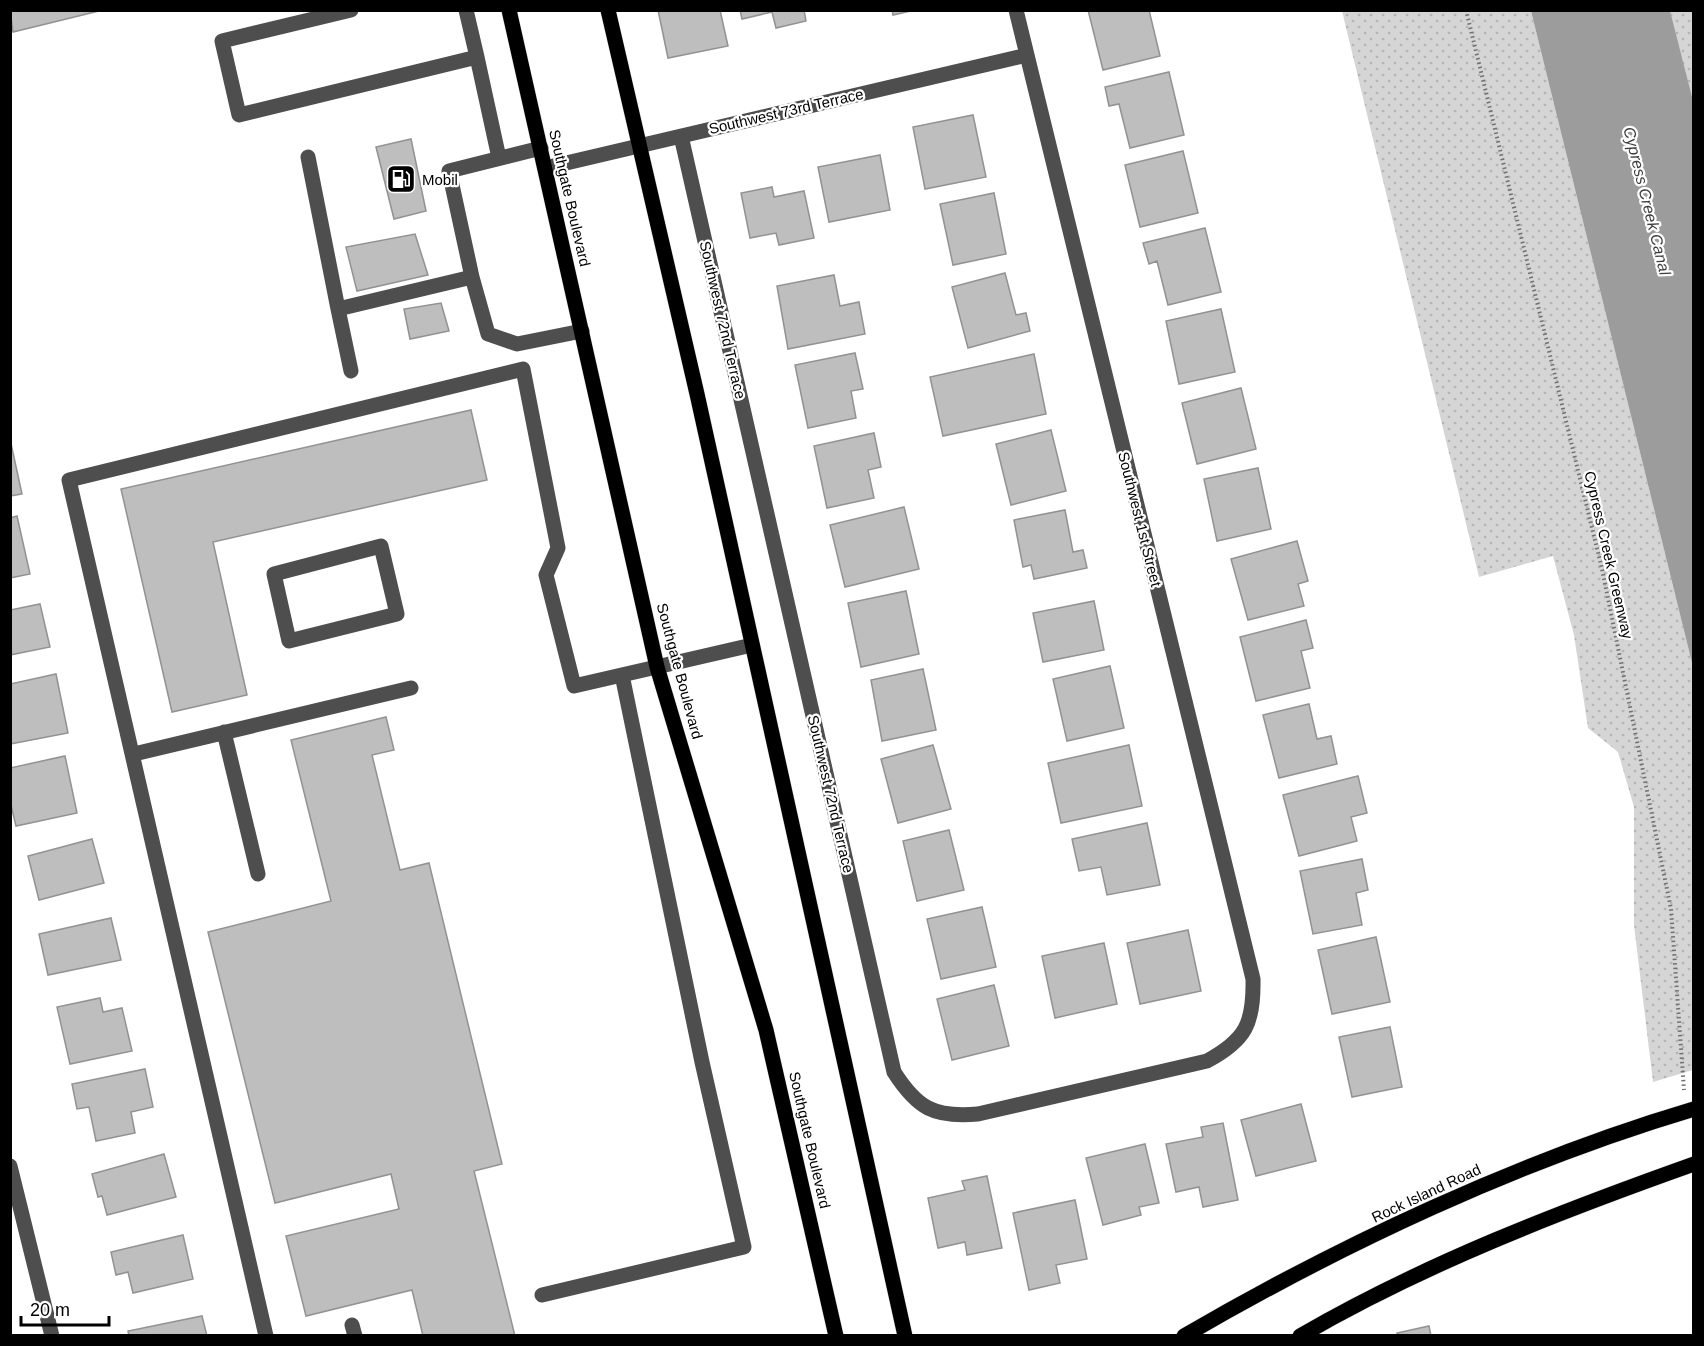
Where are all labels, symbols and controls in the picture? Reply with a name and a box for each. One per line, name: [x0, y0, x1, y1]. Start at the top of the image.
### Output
street label: Southwest 73rd Terrace: [707, 85, 865, 137]
water label: Cypress Creek Canal: [1620, 125, 1674, 277]
street label: Southgate Boulevard: [546, 128, 594, 268]
fuel station icon: Mobil: [385, 163, 417, 195]
place label: Mobil: [422, 171, 458, 188]
street label: Southwest 72nd Terrace: [697, 239, 749, 401]
street label: Southwest 1st Street: [1115, 450, 1165, 589]
street label: Cypress Creek Greenway: [1581, 469, 1637, 641]
street label: Southgate Boulevard: [654, 601, 706, 741]
street label: Southwest 72nd Terrace: [805, 713, 857, 875]
street label: Southgate Boulevard: [786, 1070, 834, 1210]
street label: Rock Island Road: [1369, 1160, 1483, 1226]
scale bar: [21, 1289, 110, 1327]
text: 20 m: [30, 1300, 70, 1320]

